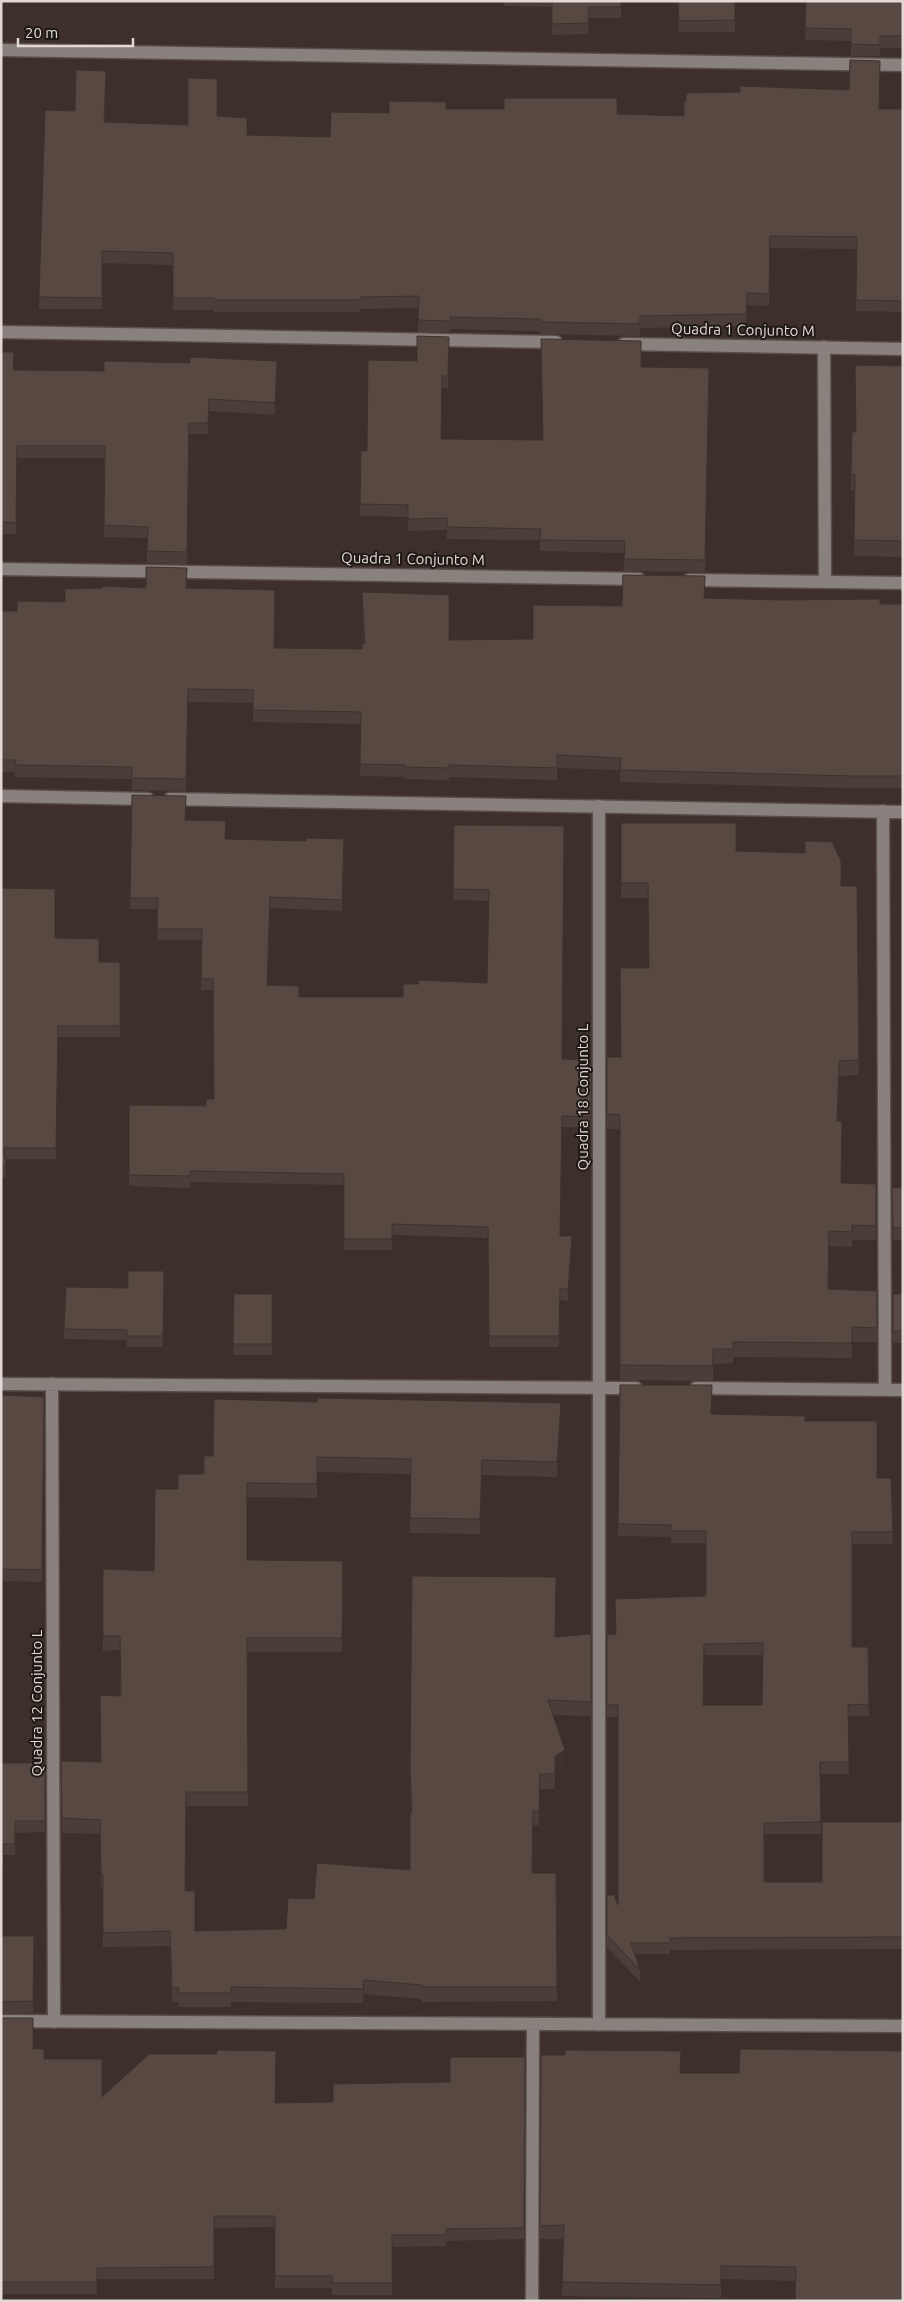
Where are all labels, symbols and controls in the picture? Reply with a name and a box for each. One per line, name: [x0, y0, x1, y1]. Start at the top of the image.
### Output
scale bar: [18, 15, 132, 47]
text: 20 m: [25, 24, 58, 41]
street label: Quadra 1 Conjunto M: [671, 320, 815, 339]
street label: Quadra 1 Conjunto M: [341, 549, 485, 568]
street label: Quadra 18 Conjunto L: [574, 1023, 591, 1170]
street label: Quadra 12 Conjunto L: [28, 1629, 45, 1776]

